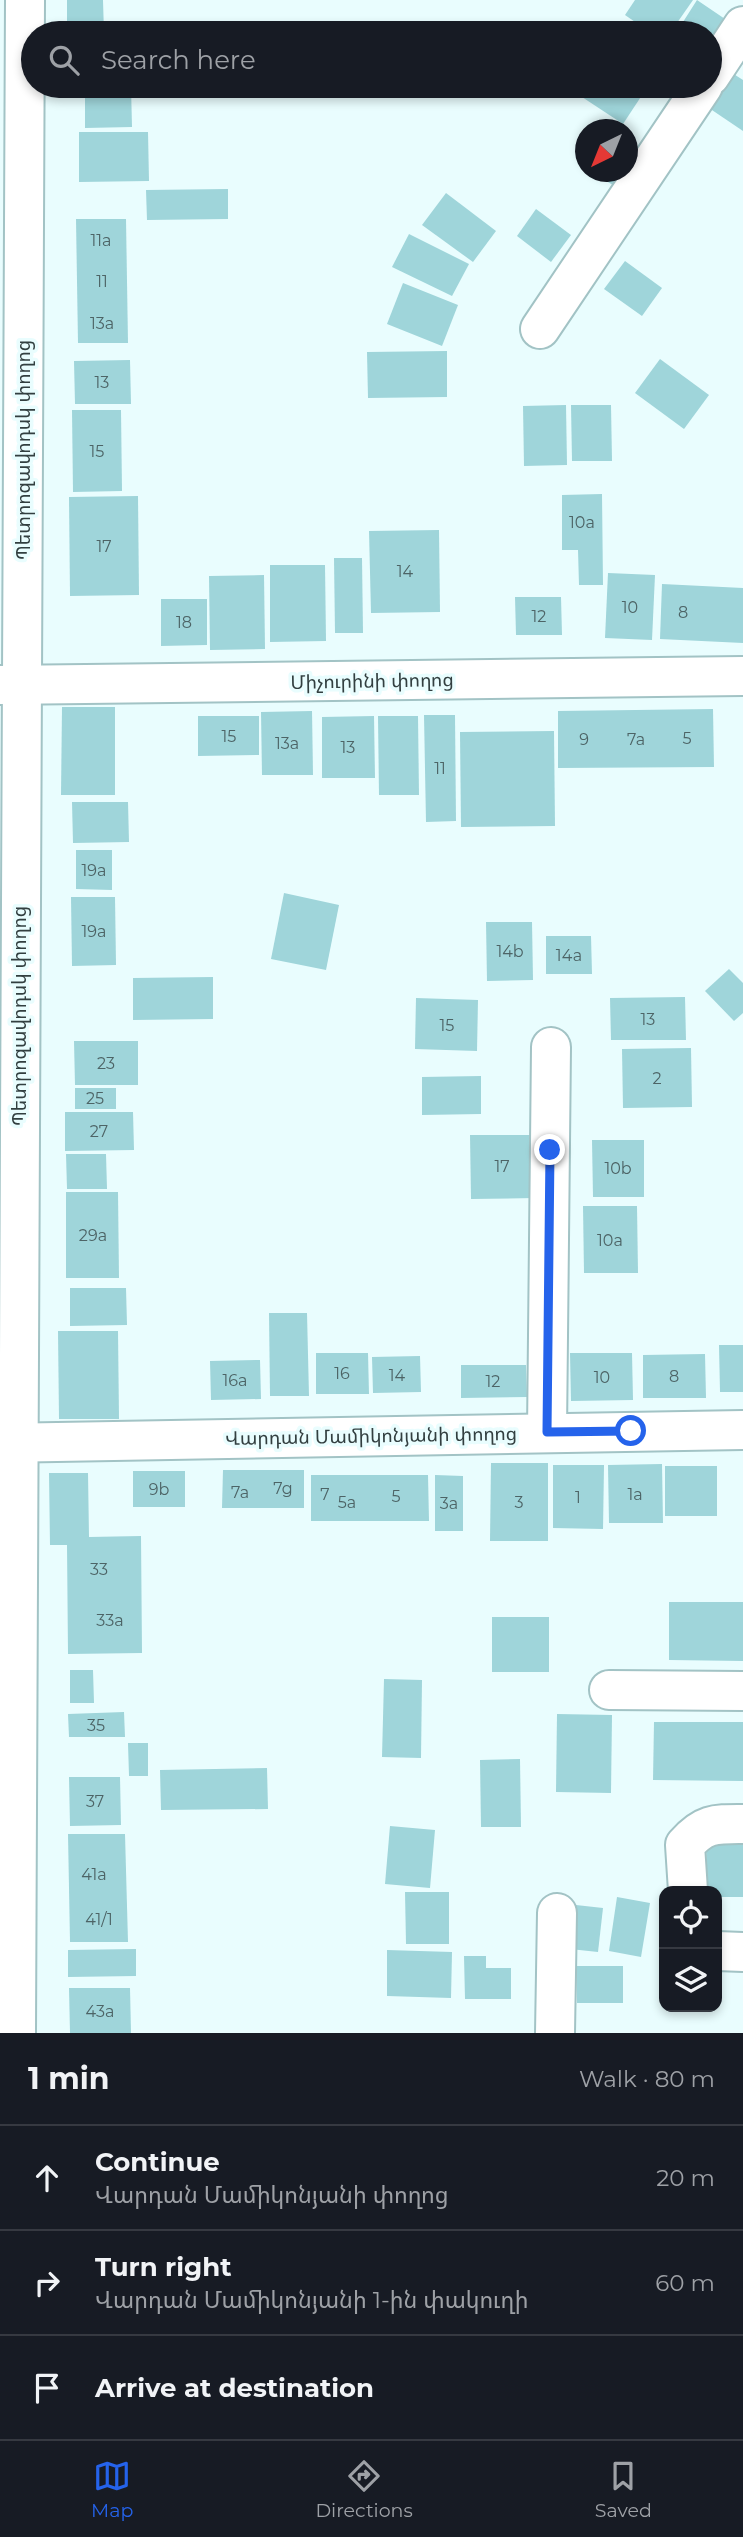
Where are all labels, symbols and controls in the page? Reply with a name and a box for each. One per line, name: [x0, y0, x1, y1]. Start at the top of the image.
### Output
search box: [21, 21, 722, 98]
icon: search: [45, 41, 83, 79]
text: Search here: [101, 44, 256, 76]
north arrow: [575, 119, 638, 182]
house number: 11a: [91, 231, 112, 250]
house number: 11: [96, 272, 108, 291]
house number: 13a: [90, 314, 114, 333]
street label: Պետրոզավոդսկ փողոց: [12, 340, 35, 560]
house number: 13: [95, 373, 109, 392]
house number: 15: [90, 442, 104, 461]
house number: 10a: [569, 513, 595, 532]
house number: 17: [96, 537, 112, 556]
house number: 14: [397, 562, 414, 581]
house number: 10: [622, 598, 638, 617]
house number: 8: [678, 603, 688, 622]
house number: 12: [532, 607, 546, 626]
house number: 18: [176, 613, 192, 632]
street label: Միչուրինի փողոց: [290, 668, 454, 694]
house number: 15: [222, 727, 236, 746]
house number: 5: [682, 729, 692, 748]
house number: 9: [579, 730, 589, 749]
house number: 7a: [627, 730, 645, 749]
house number: 13a: [275, 734, 299, 753]
house number: 13: [341, 738, 355, 757]
house number: 11: [434, 759, 446, 778]
house number: 19a: [82, 861, 106, 880]
street label: Պետրոզավոդսկ փողոց: [8, 906, 31, 1126]
house number: 19a: [82, 922, 106, 941]
house number: 14b: [496, 942, 524, 961]
house number: 14a: [556, 946, 582, 965]
house number: 13: [641, 1010, 655, 1029]
house number: 15: [440, 1016, 454, 1035]
house number: 23: [97, 1054, 115, 1073]
house number: 2: [652, 1069, 662, 1088]
house number: 25: [86, 1089, 104, 1108]
house number: 27: [90, 1122, 108, 1141]
route end: [534, 1134, 565, 1165]
house number: 17: [494, 1157, 510, 1176]
house number: 10b: [604, 1159, 632, 1178]
house number: 29a: [79, 1226, 107, 1245]
house number: 10a: [597, 1231, 623, 1250]
house number: 16: [334, 1364, 350, 1383]
house number: 14: [389, 1366, 406, 1385]
house number: 8: [669, 1367, 679, 1386]
house number: 10: [594, 1368, 610, 1387]
house number: 16a: [223, 1371, 247, 1390]
house number: 12: [486, 1372, 500, 1391]
route start: [615, 1415, 646, 1446]
street label: Վարդան Մամիկոնյանի փողոց: [225, 1422, 517, 1450]
house number: 7g: [273, 1479, 293, 1498]
house number: 9b: [149, 1480, 169, 1499]
house number: 7a: [231, 1483, 249, 1502]
house number: 7: [320, 1485, 330, 1504]
house number: 1a: [627, 1485, 643, 1504]
house number: 5: [391, 1487, 401, 1506]
house number: 1: [575, 1488, 581, 1507]
house number: 5a: [338, 1493, 356, 1512]
house number: 3: [514, 1493, 524, 1512]
house number: 3a: [440, 1494, 458, 1513]
house number: 33: [90, 1560, 108, 1579]
house number: 33a: [96, 1611, 124, 1630]
house number: 35: [87, 1716, 105, 1735]
house number: 37: [86, 1792, 104, 1811]
house number: 41a: [81, 1865, 107, 1884]
map controls: [659, 1886, 722, 2012]
button: locate: [659, 1886, 722, 1949]
house number: 41/1: [85, 1910, 113, 1929]
button: layers: [659, 1949, 722, 2012]
house number: 43a: [86, 2002, 114, 2021]
text: 1 min: [28, 2060, 109, 2097]
text: Walk · 80 m: [579, 2065, 715, 2093]
text: Continue: [95, 2146, 220, 2178]
icon: ahead: [28, 2159, 66, 2197]
text: 20 m: [656, 2164, 715, 2192]
text: Վարդան Մամիկոնյանի փողոց: [95, 2181, 449, 2209]
text: Turn right: [95, 2251, 231, 2283]
icon: right: [28, 2264, 66, 2302]
text: 60 m: [655, 2269, 715, 2297]
text: Վարդան Մամիկոնյանի 1-ին փակուղի: [95, 2286, 528, 2314]
icon: arrive: [28, 2369, 66, 2407]
text: Arrive at destination: [95, 2372, 374, 2404]
tab: Map: [91, 2457, 133, 2522]
tab: Directions: [315, 2457, 413, 2522]
tab: Saved: [595, 2457, 652, 2522]

